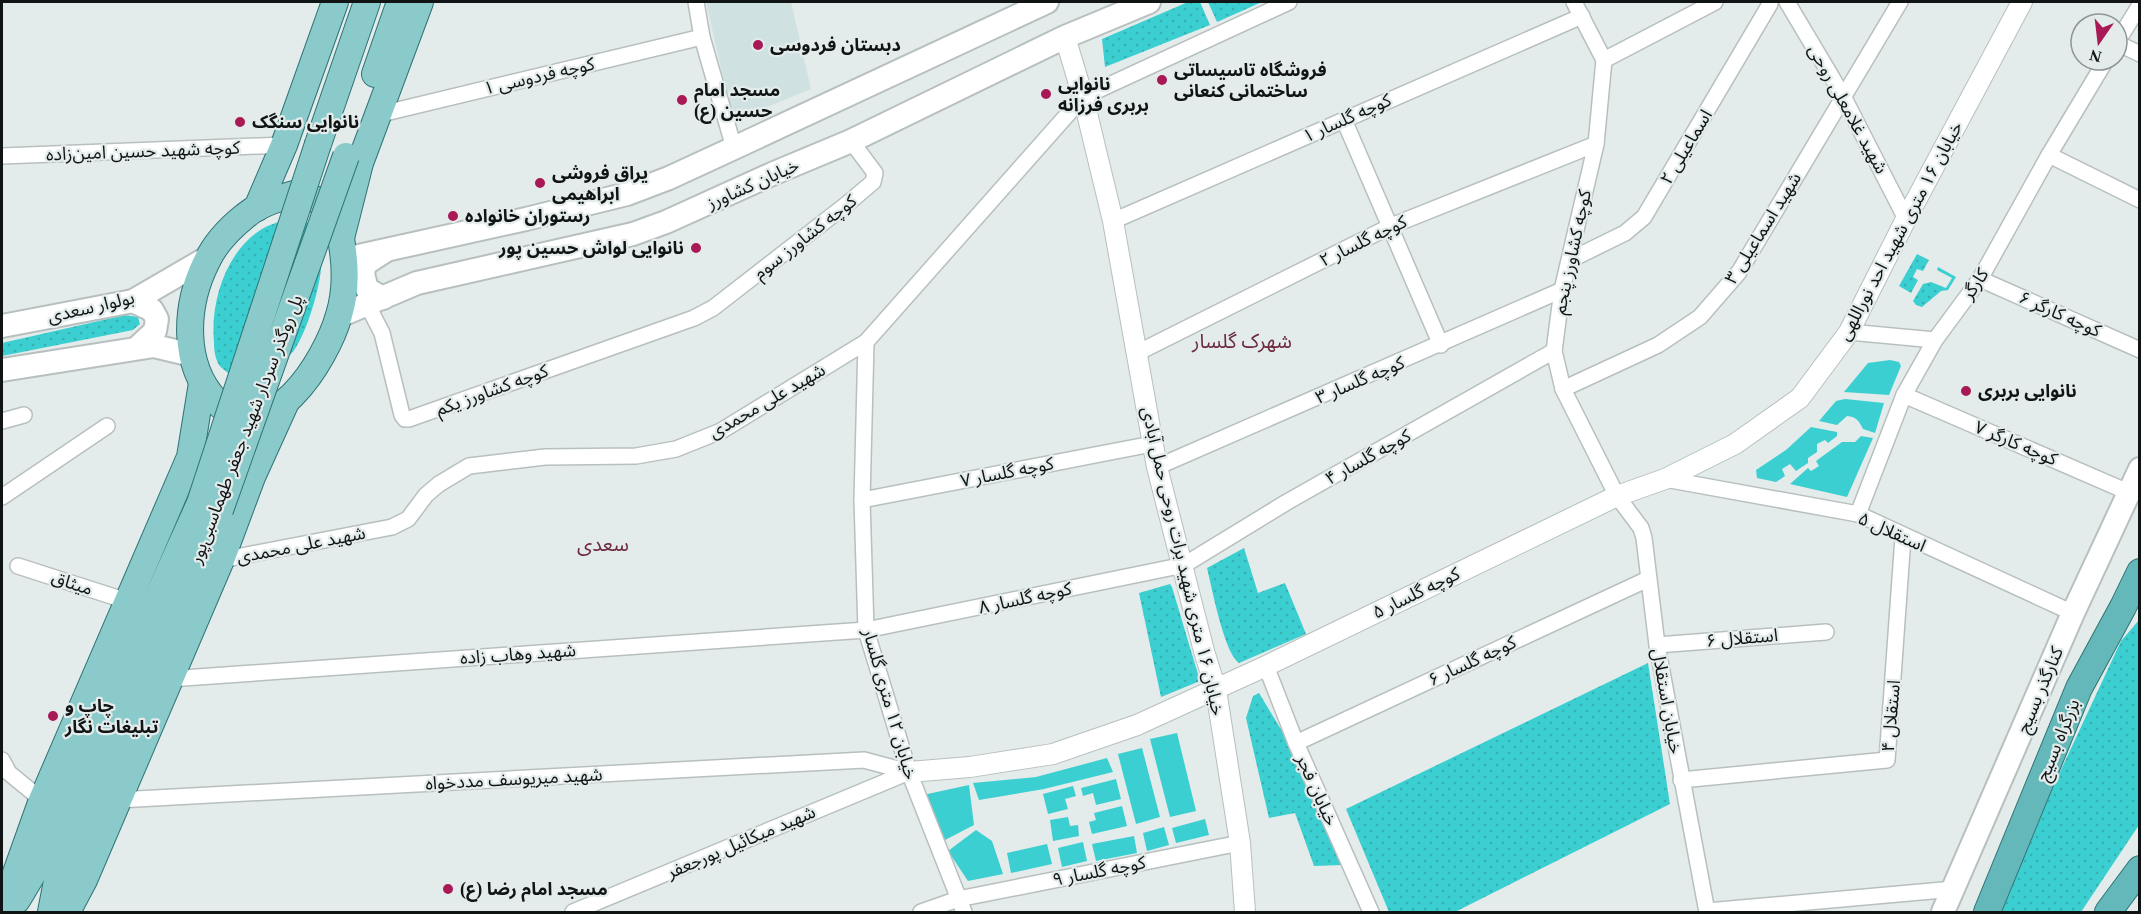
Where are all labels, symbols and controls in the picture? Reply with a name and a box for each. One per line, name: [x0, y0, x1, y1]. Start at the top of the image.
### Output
north arrow: [2069, 12, 2129, 72]
place label: دبستان فردوسی: [770, 35, 901, 56]
marker: دبستان فردوسی: [751, 38, 765, 52]
street label: شهید غلامعلی روحی: [1803, 41, 1892, 177]
text: N: [2087, 46, 2103, 66]
street label: کوچه فردوسی ۱: [482, 53, 597, 100]
place label: فروشگاه تاسیساتی ساختمانی کنعانی: [1174, 60, 1327, 101]
marker: فروشگاه تاسیساتی ساختمانی کنعانی: [1155, 73, 1169, 87]
place label: نانوایی بربری فرزانه: [1058, 74, 1149, 116]
place label: مسجد امام حسین (ع): [694, 80, 780, 124]
marker: نانوایی بربری فرزانه: [1039, 87, 1053, 101]
street label: کوچه گلسار ۱: [1300, 89, 1395, 147]
marker: مسجد امام حسین (ع): [675, 93, 689, 107]
street label: اسماعیلی ۲: [1656, 106, 1717, 188]
place label: نانوایی سنگک: [252, 112, 359, 132]
marker: نانوایی سنگک: [233, 115, 247, 129]
street label: خیابان ۱۶ متری شهید احد نوراللهی: [1834, 118, 1967, 344]
street label: کوچه شهید حسین امین‌زاده: [46, 138, 241, 165]
street label: خیابان کشاورز: [703, 155, 803, 215]
place label: یراق فروشی ابراهیمی: [552, 163, 648, 205]
street label: شهید اسماعیلی ۳: [1721, 169, 1806, 288]
marker: یراق فروشی ابراهیمی: [533, 176, 547, 190]
street label: کوچه کشاورز پنجم: [1549, 187, 1598, 317]
street label: کوچه کشاورز سوم: [750, 190, 863, 286]
place label: رستوران خانواده: [465, 206, 590, 227]
marker: رستوران خانواده: [446, 209, 460, 223]
street label: کوچه گلسار ۲: [1316, 211, 1411, 272]
place label: نانوایی لواش حسین پور: [498, 238, 684, 260]
marker: نانوایی لواش حسین پور: [689, 241, 703, 255]
street label: کارگر: [1957, 264, 1994, 305]
street label: بولوار سعدی: [46, 287, 137, 328]
street label: کوچه کارگر ۶: [2015, 287, 2105, 342]
street label: پل روگذر سردار شهید جعفر طهماسبی‌پور: [185, 292, 308, 567]
district label: شهرک گلسار: [1191, 330, 1292, 353]
street label: کوچه گلسار ۳: [1313, 352, 1408, 409]
street label: کوچه کشاورز یکم: [433, 360, 552, 422]
street label: شهید علی محمدی: [705, 360, 829, 443]
place label: نانوایی بربری: [1978, 381, 2077, 402]
marker: نانوایی بربری: [1959, 384, 1973, 398]
street label: خیابان ۱۶ متری شهید برات روحی حمل آبادی: [1137, 405, 1228, 718]
street label: کوچه کارگر ۷: [1971, 417, 2061, 471]
street label: کوچه گلسار ۴: [1322, 425, 1415, 490]
street label: کوچه گلسار ۷: [959, 453, 1056, 492]
street label: استقلال ۵: [1855, 508, 1929, 557]
street label: شهید علی محمدی: [235, 523, 367, 568]
district label: سعدی: [577, 533, 629, 556]
street label: کوچه گلسار ۵: [1369, 563, 1464, 624]
street label: میثاق: [49, 567, 95, 599]
street label: کوچه گلسار ۸: [977, 578, 1074, 619]
street label: خیابان ۱۲ متری گلسار: [858, 625, 921, 782]
street label: استقلال ۶: [1705, 625, 1779, 652]
street label: کوچه گلسار ۶: [1425, 632, 1520, 691]
street label: شهید وهاب زاده: [459, 640, 577, 669]
street label: کنارگذر بسیج: [2013, 644, 2070, 737]
street label: خیابان استقلال: [1647, 647, 1686, 755]
street label: استقلال ۴: [1878, 679, 1905, 753]
place label: چاپ و تبلیغات نگار: [64, 696, 159, 738]
street label: بزرگراه بسیج: [2033, 696, 2086, 785]
marker: چاپ و تبلیغات نگار: [46, 709, 60, 723]
street label: خیابان فجر: [1291, 750, 1342, 829]
street label: شهید میریوسف مددخواه: [425, 764, 603, 795]
street label: شهید میکائیل پورجعفر: [663, 802, 819, 884]
street label: کوچه گلسار ۹: [1051, 852, 1148, 891]
place label: مسجد امام رضا (ع): [460, 879, 608, 902]
marker: مسجد امام رضا (ع): [441, 882, 455, 896]

